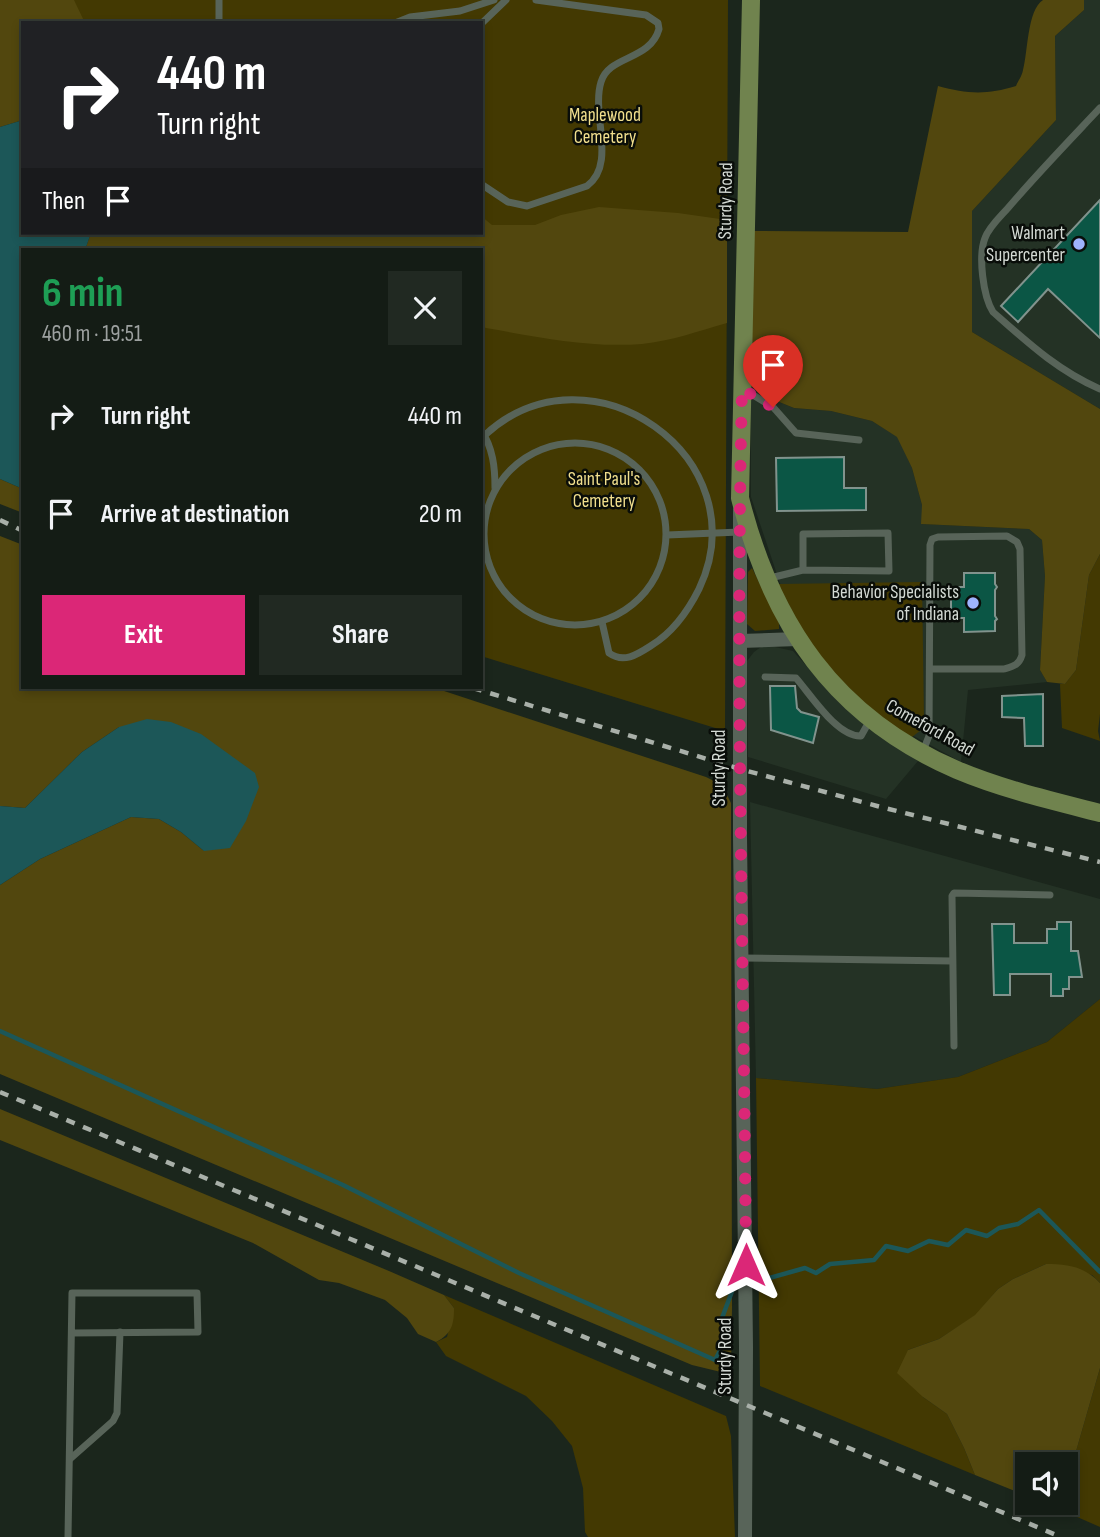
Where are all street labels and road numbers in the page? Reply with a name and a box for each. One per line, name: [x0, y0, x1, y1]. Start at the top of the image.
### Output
street label: Sturdy Road: [714, 162, 738, 240]
street label: Comeford Road: [882, 694, 978, 762]
street label: Sturdy Road: [708, 730, 731, 806]
street label: Sturdy Road: [714, 1318, 737, 1394]

